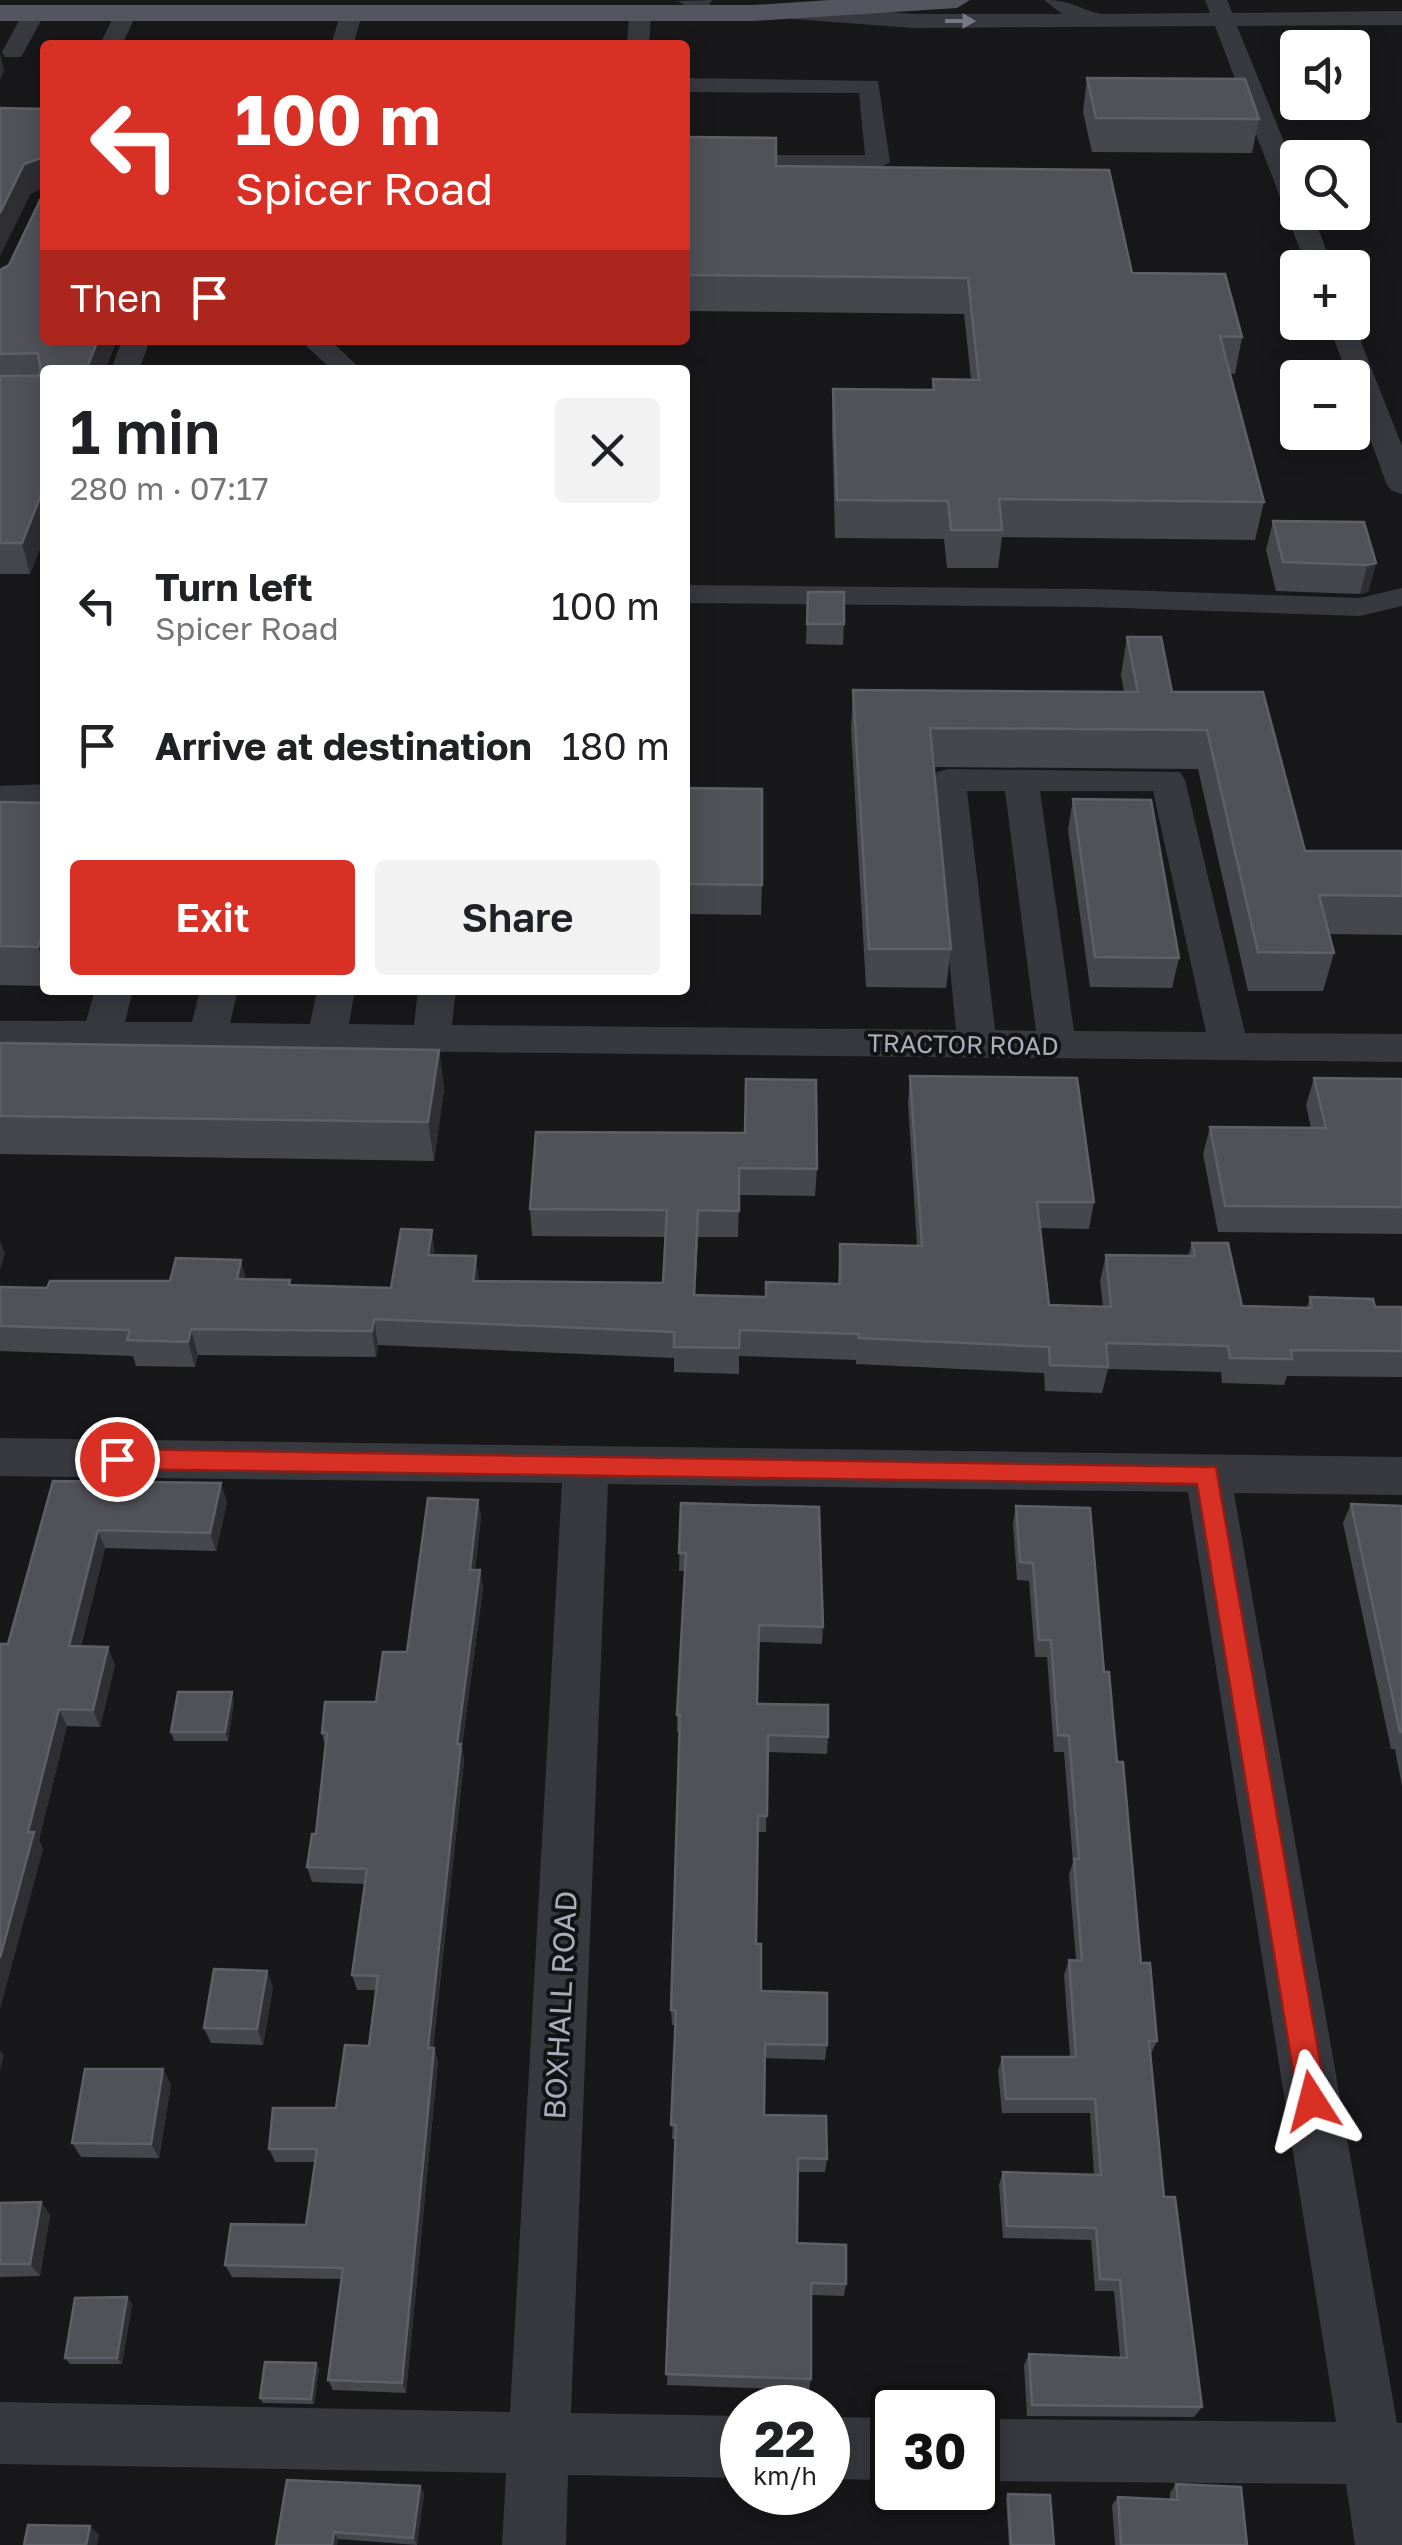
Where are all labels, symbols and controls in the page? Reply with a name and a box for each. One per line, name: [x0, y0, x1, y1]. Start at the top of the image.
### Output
one-way arrow: [945, 13, 977, 29]
map controls: [1280, 30, 1370, 450]
button: sound: [1280, 30, 1370, 120]
text: 100 m: [235, 76, 441, 160]
icon: left: [70, 80, 200, 210]
button: search: [1280, 140, 1370, 230]
text: Spicer Road: [235, 161, 493, 215]
button: +: [1280, 250, 1370, 340]
icon: arrive: [182, 270, 237, 325]
text: Then: [70, 275, 162, 320]
button: −: [1280, 360, 1370, 450]
text: 1 min: [70, 395, 220, 467]
button: close: [555, 398, 660, 503]
text: 280 m · 07:17: [70, 469, 269, 507]
text: Turn left: [155, 564, 313, 609]
icon: left: [70, 578, 125, 633]
text: 100 m: [551, 583, 660, 628]
text: Spicer Road: [155, 609, 339, 647]
icon: arrive: [70, 718, 125, 773]
text: Arrive at destination: [155, 723, 532, 768]
text: 180 m: [562, 723, 670, 768]
button: Exit: [70, 860, 355, 975]
button: Share: [375, 860, 660, 975]
street label: TRACTOR ROAD: [867, 1027, 1059, 1061]
pin: [75, 1417, 160, 1502]
icon: arrive: [90, 1432, 145, 1487]
street label: BOXHALL ROAD: [536, 1890, 584, 2120]
position arrow: [1260, 2049, 1364, 2153]
speed limit sign: 30: [870, 2385, 1000, 2515]
text: 22: [754, 2408, 815, 2468]
text: km/h: [753, 2460, 817, 2491]

